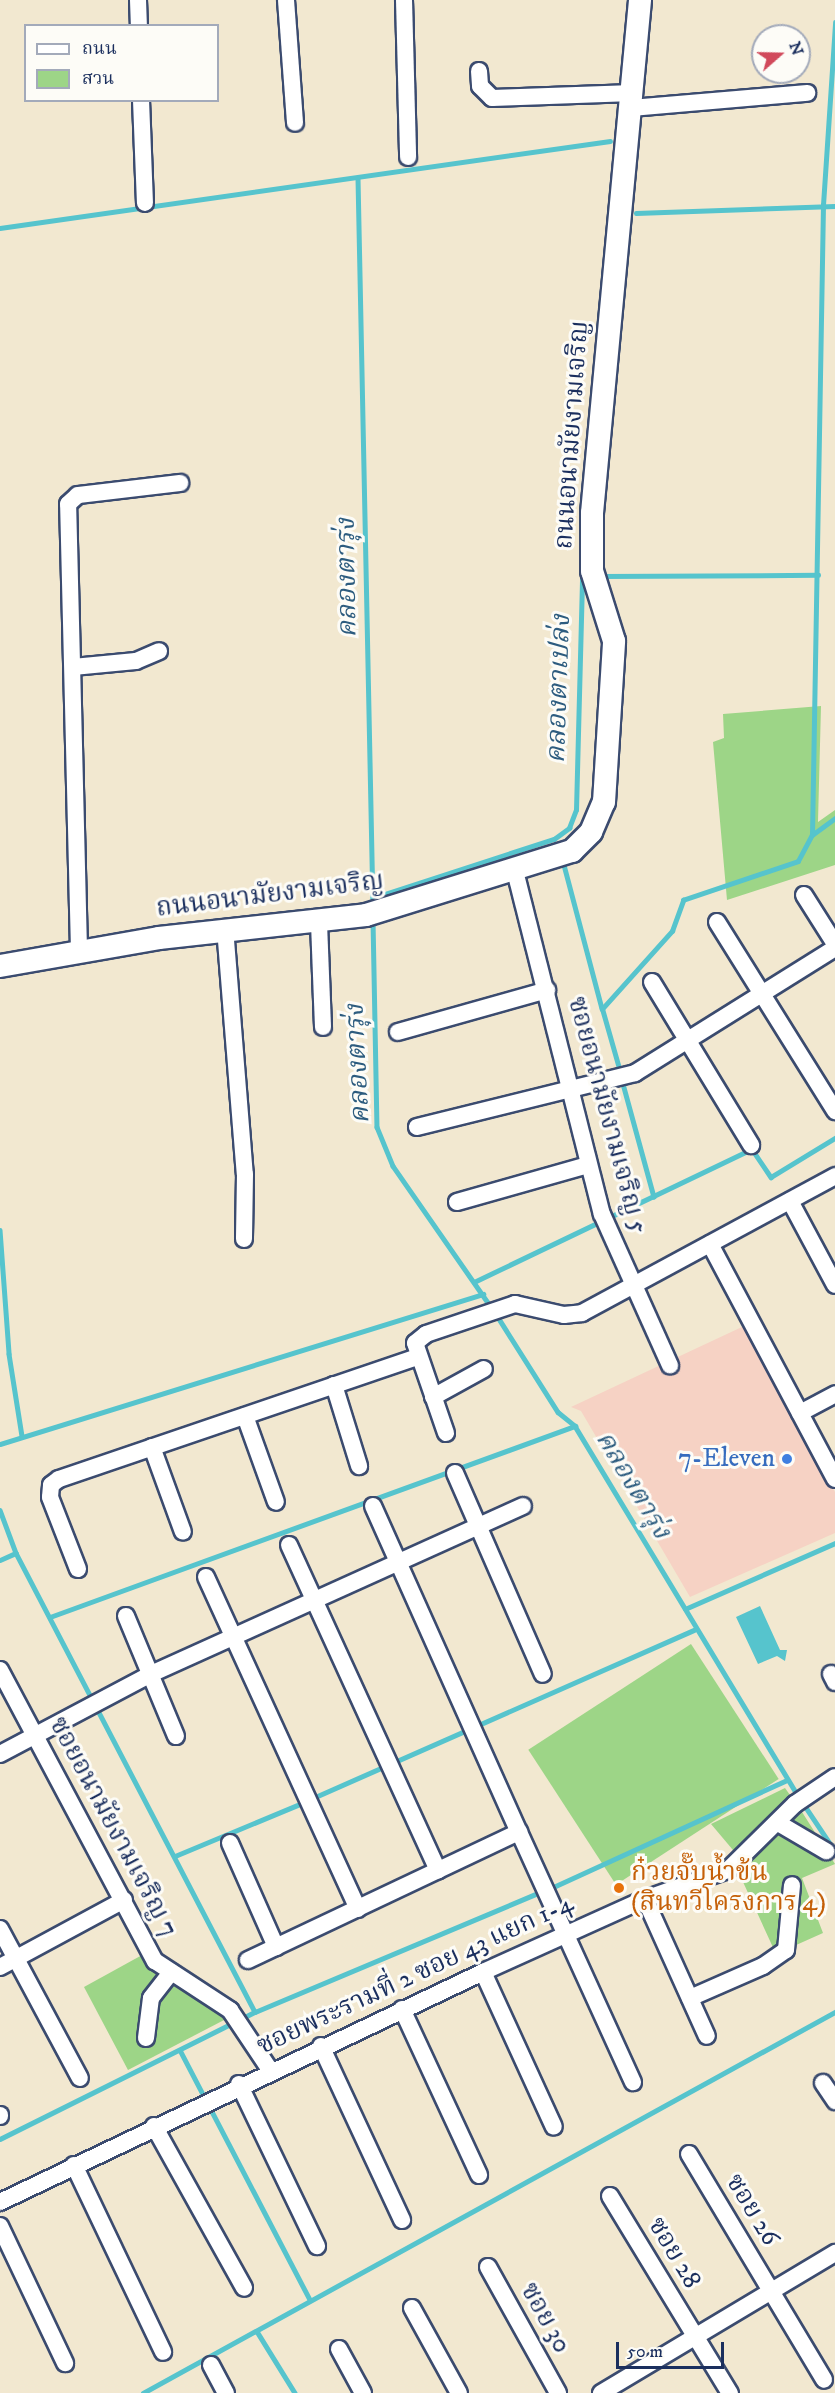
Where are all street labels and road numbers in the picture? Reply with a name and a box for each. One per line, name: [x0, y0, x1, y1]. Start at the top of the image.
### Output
street label: ถนนอนามัยงามเจริญ: [548, 320, 596, 550]
street label: ถนนอนามัยงามเจริญ: [154, 866, 386, 924]
street label: ซอยอนามัยงามเจริญ 5: [560, 993, 654, 1237]
street label: ซอยอนามัยงามเจริญ 7: [42, 1712, 184, 1942]
street label: ซอยพระรามที่ 2 ซอย 43 แยก 1-4: [252, 1888, 578, 2062]
street label: ซอย 26: [718, 2168, 786, 2252]
street label: ซอย 28: [641, 2212, 707, 2294]
street label: ซอย 30: [513, 2277, 577, 2359]

